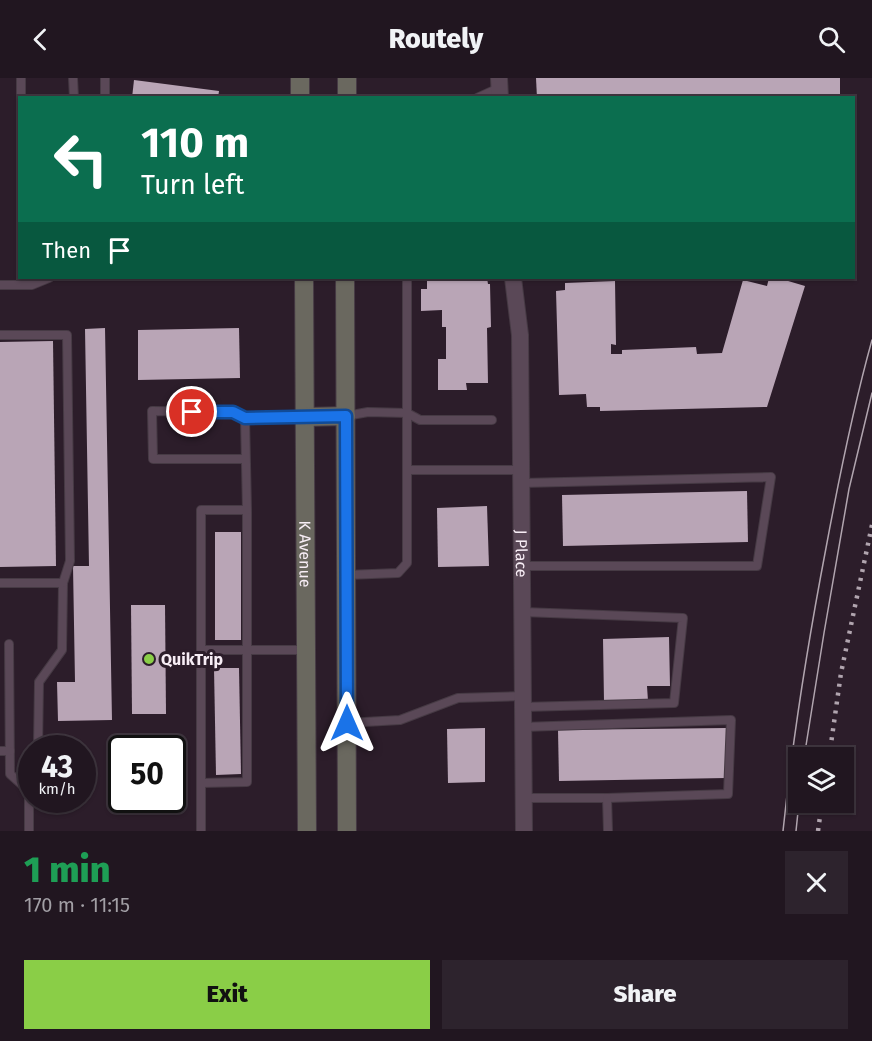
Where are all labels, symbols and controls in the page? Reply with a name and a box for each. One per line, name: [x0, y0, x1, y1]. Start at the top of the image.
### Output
icon: back: [24, 23, 57, 56]
text: Routely: [389, 23, 483, 55]
icon: search: [815, 23, 848, 56]
text: 110 m: [141, 118, 249, 168]
icon: left: [42, 120, 120, 198]
text: Turn left: [141, 169, 244, 201]
icon: arrive: [103, 234, 136, 267]
text: Then: [42, 237, 91, 264]
pin: [166, 386, 217, 437]
icon: arrive: [175, 395, 208, 428]
street label: K Avenue: [296, 521, 315, 587]
street label: J Place: [512, 530, 531, 577]
place label: QuikTrip: [161, 650, 223, 669]
marker: QuikTrip: [142, 652, 156, 666]
position arrow: [315, 691, 379, 755]
speed limit sign: 50: [108, 735, 186, 813]
map controls: [788, 747, 854, 813]
button: layers: [788, 747, 854, 813]
text: 43: [41, 749, 73, 785]
text: km/h: [38, 780, 76, 798]
text: 1 min: [24, 848, 110, 892]
button: close: [785, 851, 848, 914]
text: 170 m · 11:15: [24, 893, 130, 917]
button: Exit: [24, 960, 430, 1029]
button: Share: [442, 960, 848, 1029]

